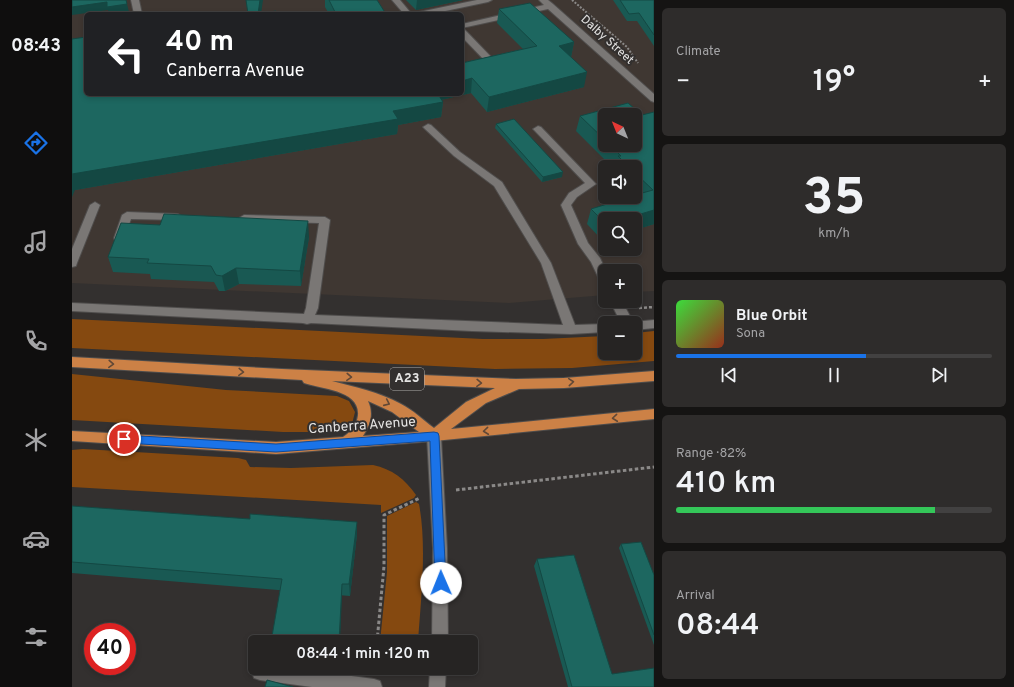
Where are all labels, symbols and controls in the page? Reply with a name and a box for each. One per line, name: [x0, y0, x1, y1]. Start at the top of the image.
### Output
street label: Dalby Street: [577, 12, 637, 68]
text: 40 m: [166, 25, 234, 61]
icon: left: [100, 28, 152, 80]
text: 08:43: [11, 35, 61, 58]
text: Climate: [676, 44, 721, 60]
text: Canberra Avenue: [166, 60, 304, 83]
text: 19°: [813, 64, 855, 101]
text: −: [676, 69, 690, 96]
text: +: [978, 69, 992, 96]
north arrow: [598, 108, 642, 152]
map controls: [598, 108, 642, 360]
icon: directions: [22, 129, 50, 157]
button: sound: [598, 160, 642, 204]
text: 35: [803, 167, 865, 233]
button: search: [598, 212, 642, 256]
text: km/h: [818, 226, 850, 242]
icon: music: [22, 228, 50, 256]
button: +: [598, 264, 642, 308]
text: Blue Orbit: [736, 307, 807, 326]
button: −: [598, 316, 642, 360]
text: Sona: [736, 326, 765, 342]
icon: phone: [22, 327, 50, 355]
one-way arrow: [108, 360, 114, 369]
icon: previous: [718, 364, 740, 386]
icon: pause: [823, 364, 845, 386]
icon: next: [928, 364, 950, 386]
one-way arrow: [238, 367, 244, 376]
road number: A23: [390, 368, 424, 390]
one-way arrow: [346, 372, 352, 381]
one-way arrow: [476, 378, 482, 387]
one-way arrow: [568, 378, 574, 387]
one-way arrow: [382, 398, 390, 406]
one-way arrow: [612, 413, 618, 422]
street label: Canberra Avenue: [308, 414, 416, 438]
pin: [107, 422, 141, 456]
icon: climate: [22, 426, 50, 454]
one-way arrow: [483, 426, 489, 435]
icon: arrive: [113, 428, 135, 450]
text: Range · 82%: [676, 446, 746, 462]
text: 410 km: [676, 466, 776, 503]
icon: car: [22, 525, 50, 553]
position arrow: [420, 562, 462, 604]
text: Arrival: [676, 588, 715, 604]
text: 08:44: [676, 608, 760, 645]
icon: filters: [22, 623, 50, 651]
speed limit sign: 40: [84, 623, 136, 675]
text: 08:44 · 1 min · 120 m: [296, 645, 430, 664]

